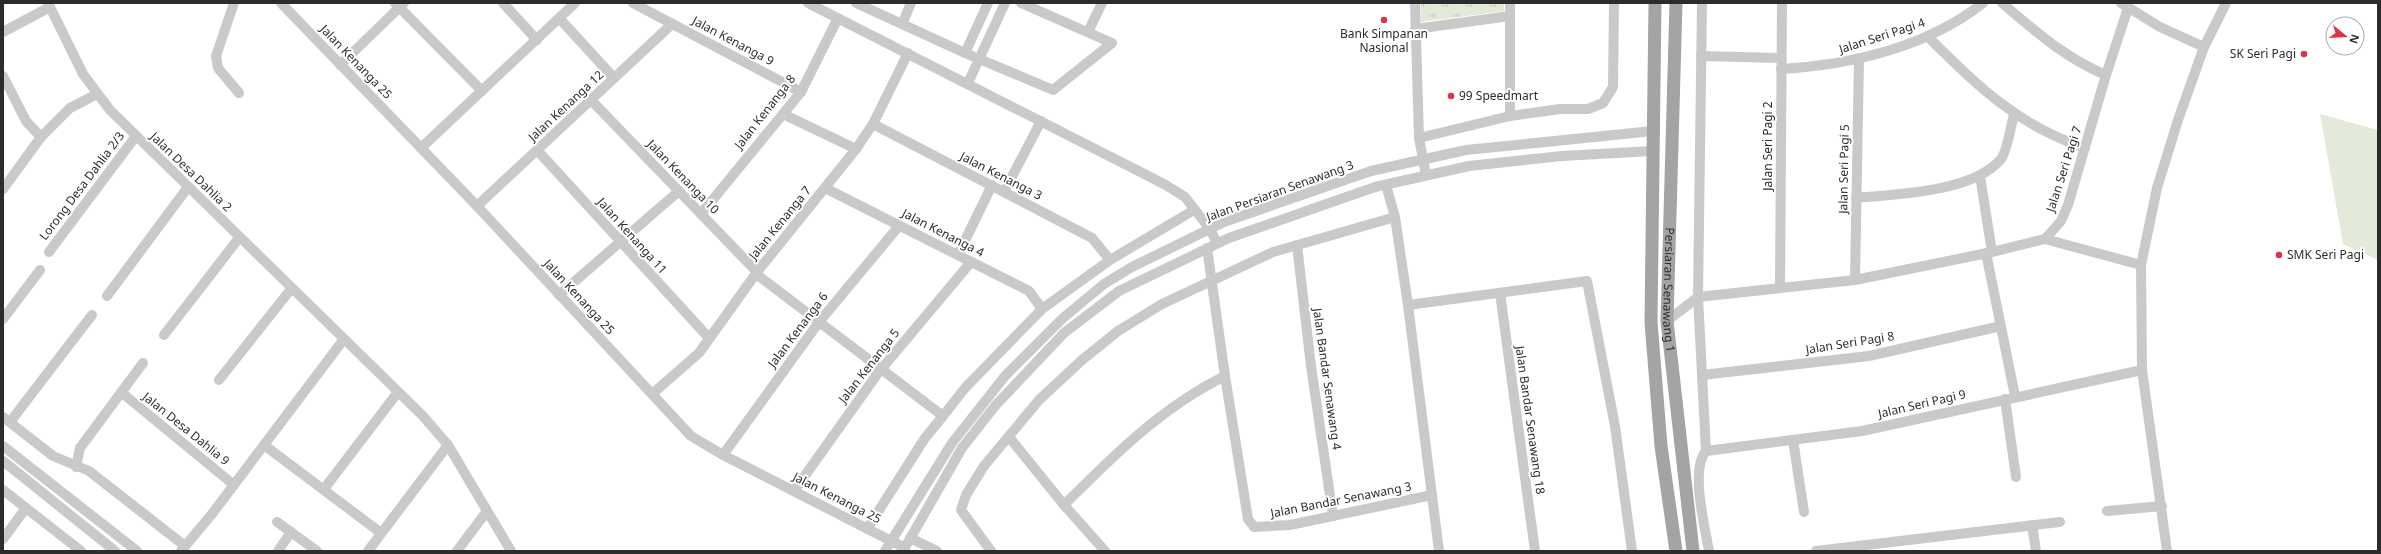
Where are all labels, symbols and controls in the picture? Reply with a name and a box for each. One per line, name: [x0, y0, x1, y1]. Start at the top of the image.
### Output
street label: Jalan Kenanga 9: [689, 11, 777, 69]
street label: Jalan Seri Pagi 4: [1836, 14, 1927, 58]
marker: Bank Simpanan Nasional: [1379, 15, 1389, 25]
north arrow: [2325, 16, 2365, 56]
street label: Jalan Kenanga 25: [316, 20, 396, 103]
place label: Bank Simpanan Nasional: [1340, 25, 1428, 56]
text: N: [2346, 33, 2364, 46]
place label: SK Seri Pagi: [2230, 45, 2296, 62]
marker: SK Seri Pagi: [2299, 49, 2309, 59]
street label: Jalan Kenanga 12: [524, 66, 607, 146]
street label: Jalan Kenanga 8: [730, 71, 799, 153]
place label: 99 Speedmart: [1459, 87, 1539, 104]
marker: 99 Speedmart: [1446, 91, 1456, 101]
street label: Jalan Seri Pagi 2: [1759, 101, 1776, 192]
street label: Jalan Seri Pagi 5: [1834, 124, 1853, 215]
street label: Jalan Seri Pagi 7: [2041, 124, 2085, 215]
street label: Lorong Desa Dahlia 2/3: [35, 128, 128, 243]
street label: Jalan Desa Dahlia 2: [146, 128, 236, 215]
street label: Jalan Kenanga 10: [643, 135, 723, 218]
street label: Jalan Kenanga 3: [956, 147, 1045, 204]
street label: Jalan Persiaran Senawang 3: [1203, 156, 1356, 225]
street label: Jalan Kenanga 7: [744, 182, 815, 264]
street label: Jalan Kenanga 11: [593, 193, 671, 277]
street label: Jalan Kenanga 4: [898, 204, 987, 261]
street label: Persiaran Senawang 1: [1659, 227, 1679, 353]
place label: SMK Seri Pagi: [2287, 246, 2364, 263]
marker: SMK Seri Pagi: [2274, 250, 2284, 260]
street label: Jalan Kenanga 25: [539, 255, 619, 338]
street label: Jalan Kenanga 6: [763, 288, 832, 372]
street label: Jalan Bandar Senawang 4: [1309, 306, 1346, 451]
street label: Jalan Kenanga 5: [834, 325, 903, 407]
street label: Jalan Seri Pagi 8: [1803, 327, 1896, 358]
street label: Jalan Bandar Senawang 18: [1512, 344, 1549, 495]
street label: Jalan Seri Pagi 9: [1875, 385, 1967, 422]
street label: Jalan Desa Dahlia 9: [138, 388, 233, 469]
street label: Jalan Kenanga 25: [789, 467, 884, 527]
street label: Jalan Bandar Senawang 3: [1268, 478, 1413, 522]

